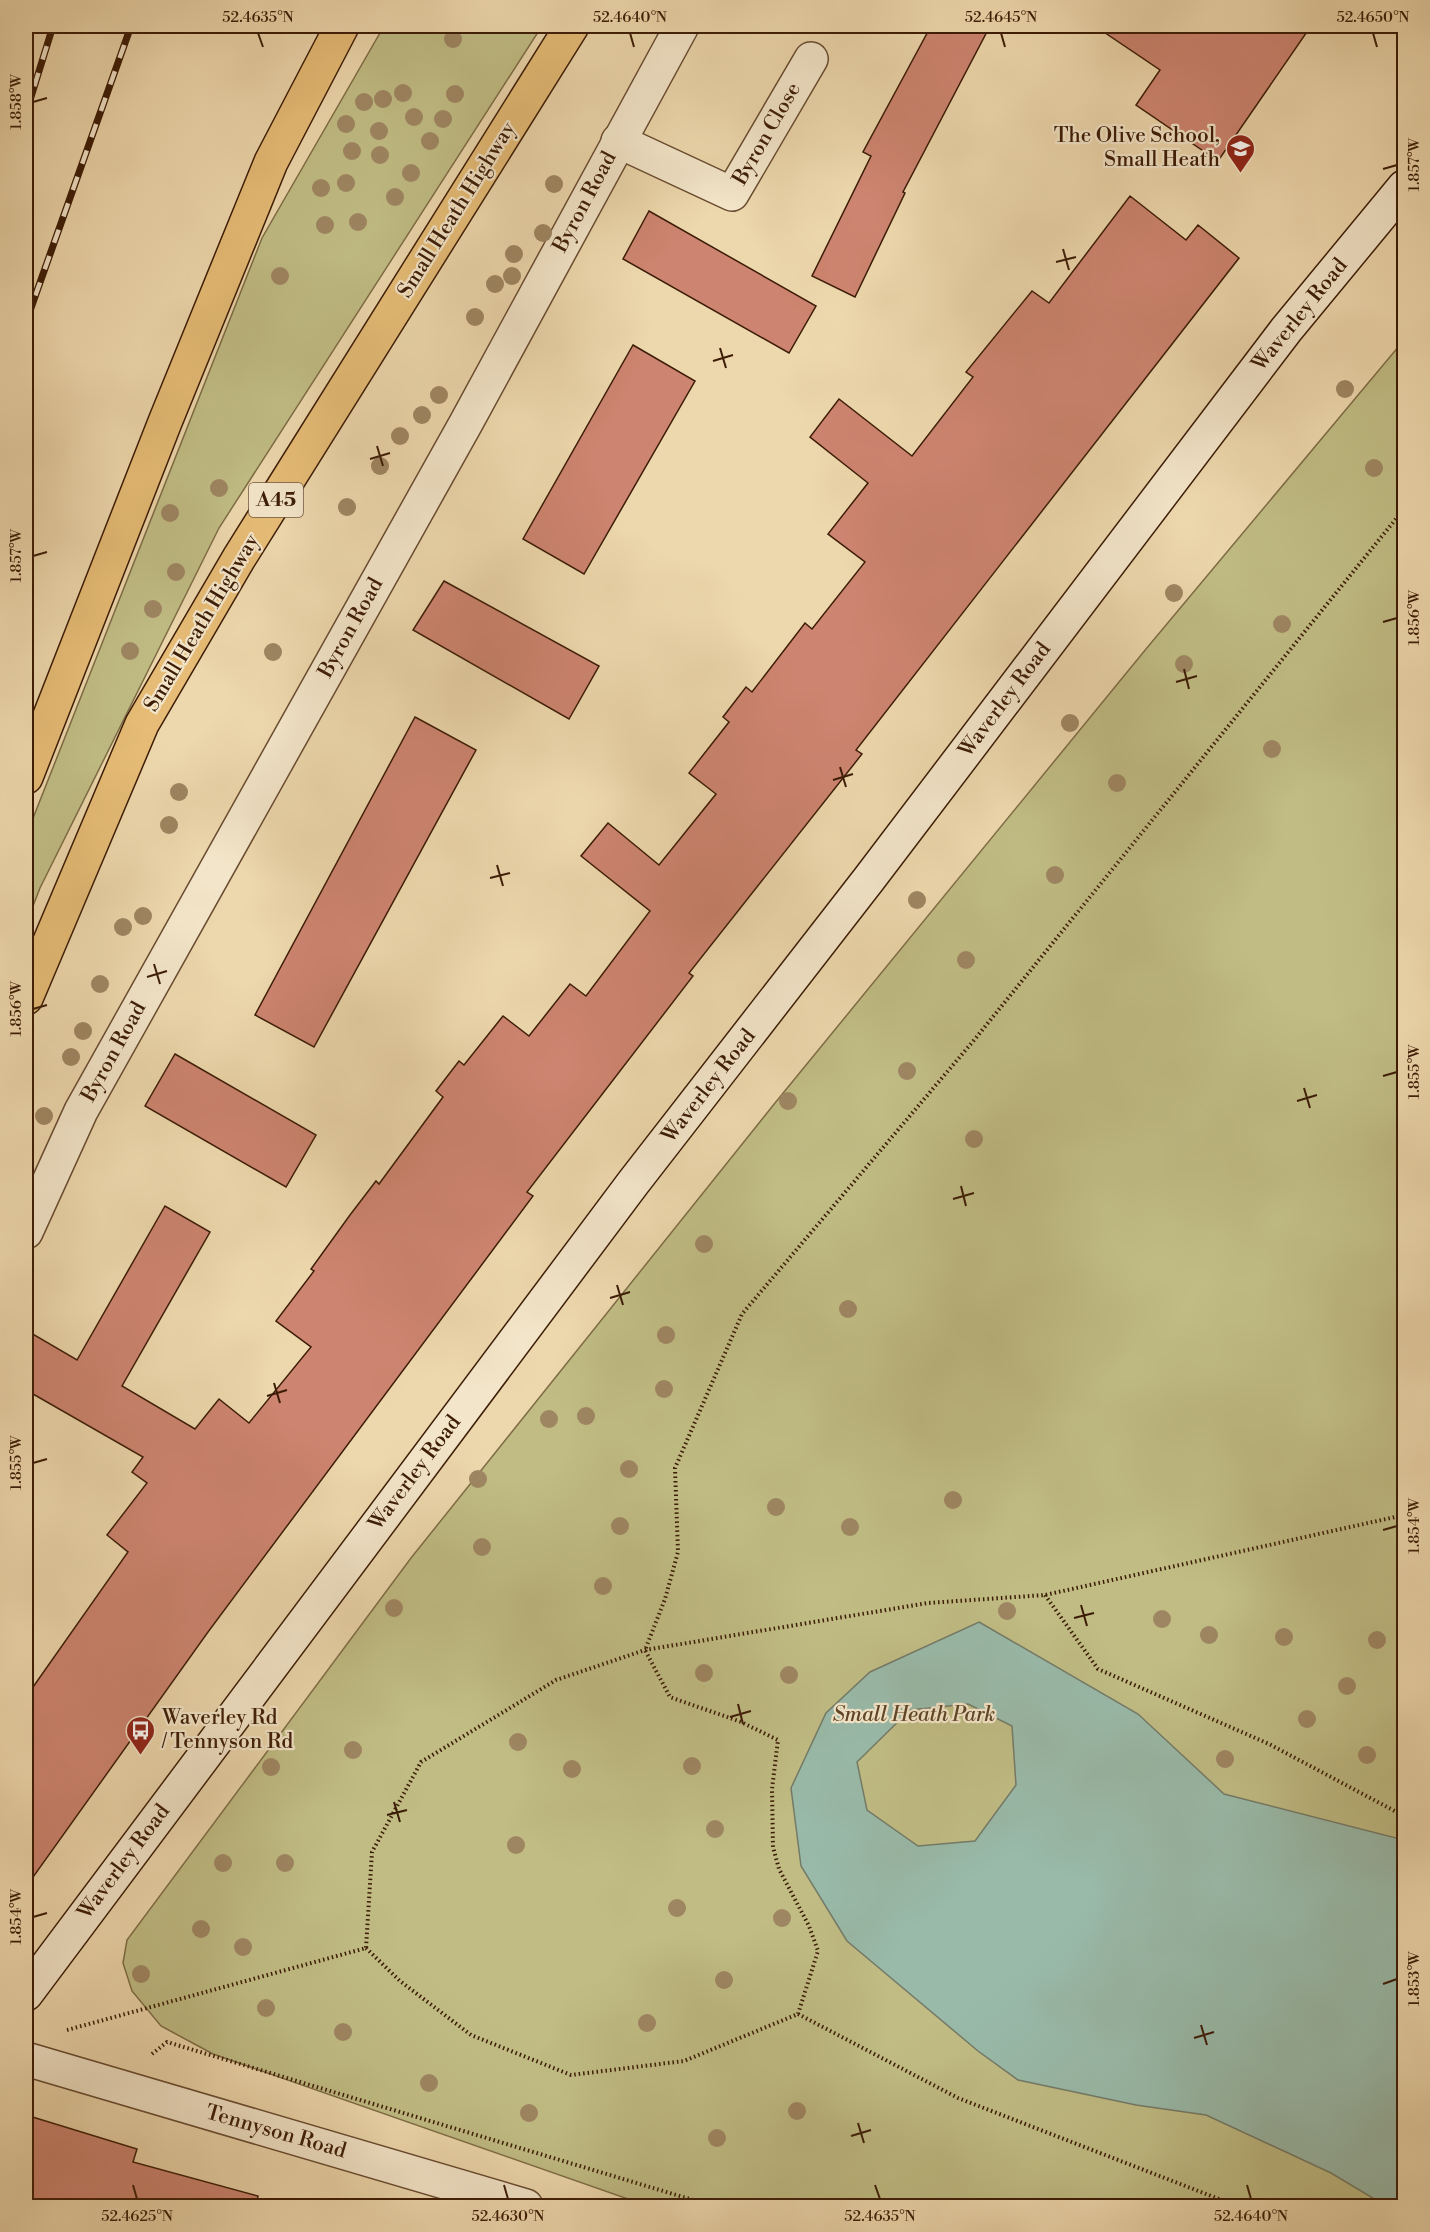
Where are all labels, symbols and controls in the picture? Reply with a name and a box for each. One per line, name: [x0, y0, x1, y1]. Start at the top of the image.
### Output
text: 52.4635°N: [222, 8, 294, 27]
text: 52.4640°N: [593, 8, 667, 27]
text: 52.4645°N: [965, 8, 1037, 27]
text: 52.4650°N: [1336, 8, 1410, 27]
text: 1.858°W: [7, 74, 26, 130]
street label: Byron Close: [727, 78, 807, 191]
street label: Small Heath Highway: [392, 116, 522, 303]
place label: The Olive School, Small Heath: [1054, 123, 1220, 173]
school or university icon: The Olive School, Small Heath: [1225, 132, 1257, 174]
text: 1.857°W: [1405, 138, 1424, 192]
street label: Byron Road: [547, 147, 622, 258]
street label: Waverley Road: [1246, 253, 1353, 377]
road number: A45: [249, 483, 303, 517]
text: 1.857°W: [7, 529, 26, 583]
street label: Small Heath Highway: [139, 529, 266, 717]
street label: Byron Road: [312, 573, 389, 684]
text: 1.856°W: [1405, 590, 1424, 646]
street label: Waverley Road: [953, 637, 1057, 764]
text: 1.856°W: [7, 981, 26, 1037]
street label: Byron Road: [75, 997, 152, 1108]
street label: Waverley Road: [656, 1024, 762, 1149]
text: 1.855°W: [1405, 1044, 1424, 1099]
street label: Waverley Road: [363, 1410, 467, 1537]
text: 1.855°W: [7, 1435, 26, 1490]
text: 1.854°W: [1405, 1498, 1424, 1554]
park label: Small Heath Park: [833, 1702, 995, 1728]
place label: Waverley Rd / Tennyson Rd: [161, 1705, 293, 1755]
bus stop icon: Waverley Rd / Tennyson Rd: [125, 1714, 157, 1756]
street label: Waverley Road: [72, 1799, 176, 1926]
text: 1.854°W: [7, 1889, 26, 1945]
text: 1.853°W: [1405, 1951, 1424, 2006]
street label: Tennyson Road: [203, 2100, 349, 2165]
text: 52.4625°N: [101, 2207, 173, 2226]
text: 52.4630°N: [471, 2207, 545, 2226]
text: 52.4635°N: [844, 2207, 916, 2226]
text: 52.4640°N: [1214, 2207, 1288, 2226]

